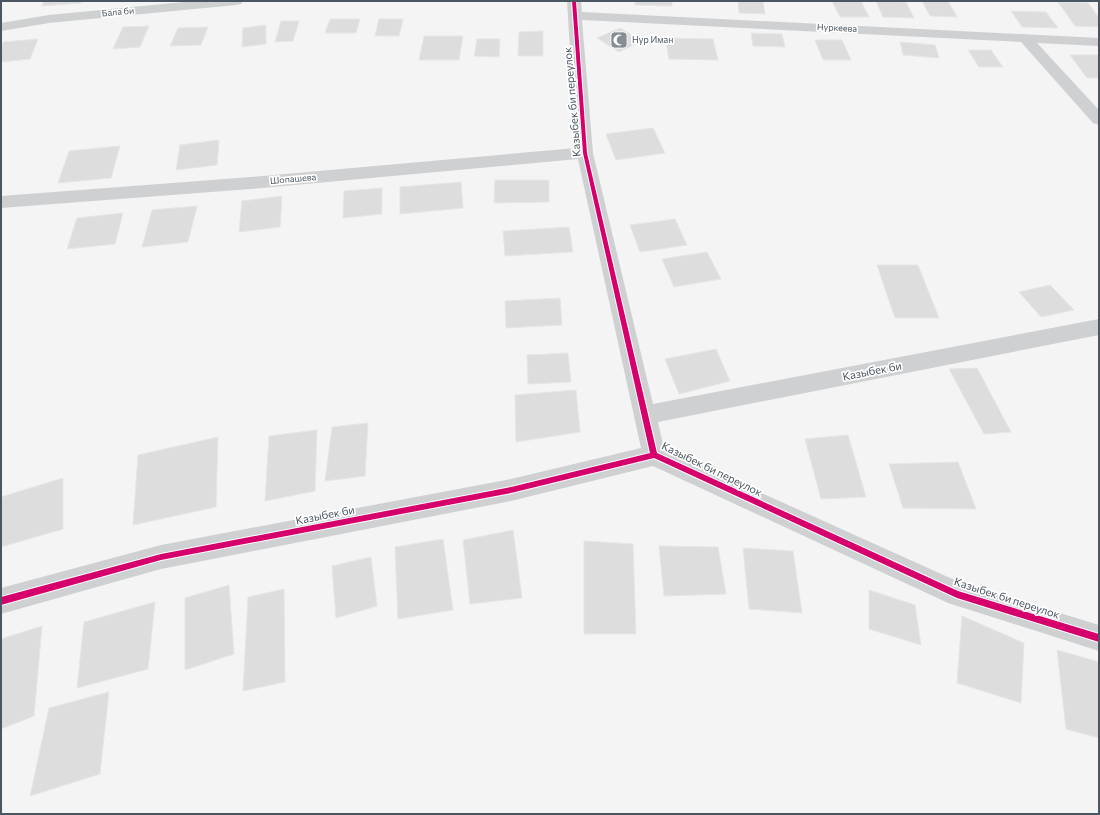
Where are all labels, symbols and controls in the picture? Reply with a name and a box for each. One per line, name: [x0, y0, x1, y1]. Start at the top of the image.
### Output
street label: Бала би: [101, 5, 135, 18]
street label: Нуркеева: [817, 21, 858, 34]
mosque icon: Нур Иман: [609, 30, 629, 50]
place label: Нур Иман: [632, 34, 673, 45]
street label: Казыбек би переулок: [560, 46, 583, 158]
street label: Шопашева: [269, 171, 317, 186]
street label: Казыбек би: [841, 358, 903, 383]
street label: Казыбек би переулок: [660, 439, 765, 499]
street label: Казыбек би: [294, 502, 356, 527]
street label: Казыбек би переулок: [953, 574, 1062, 621]

